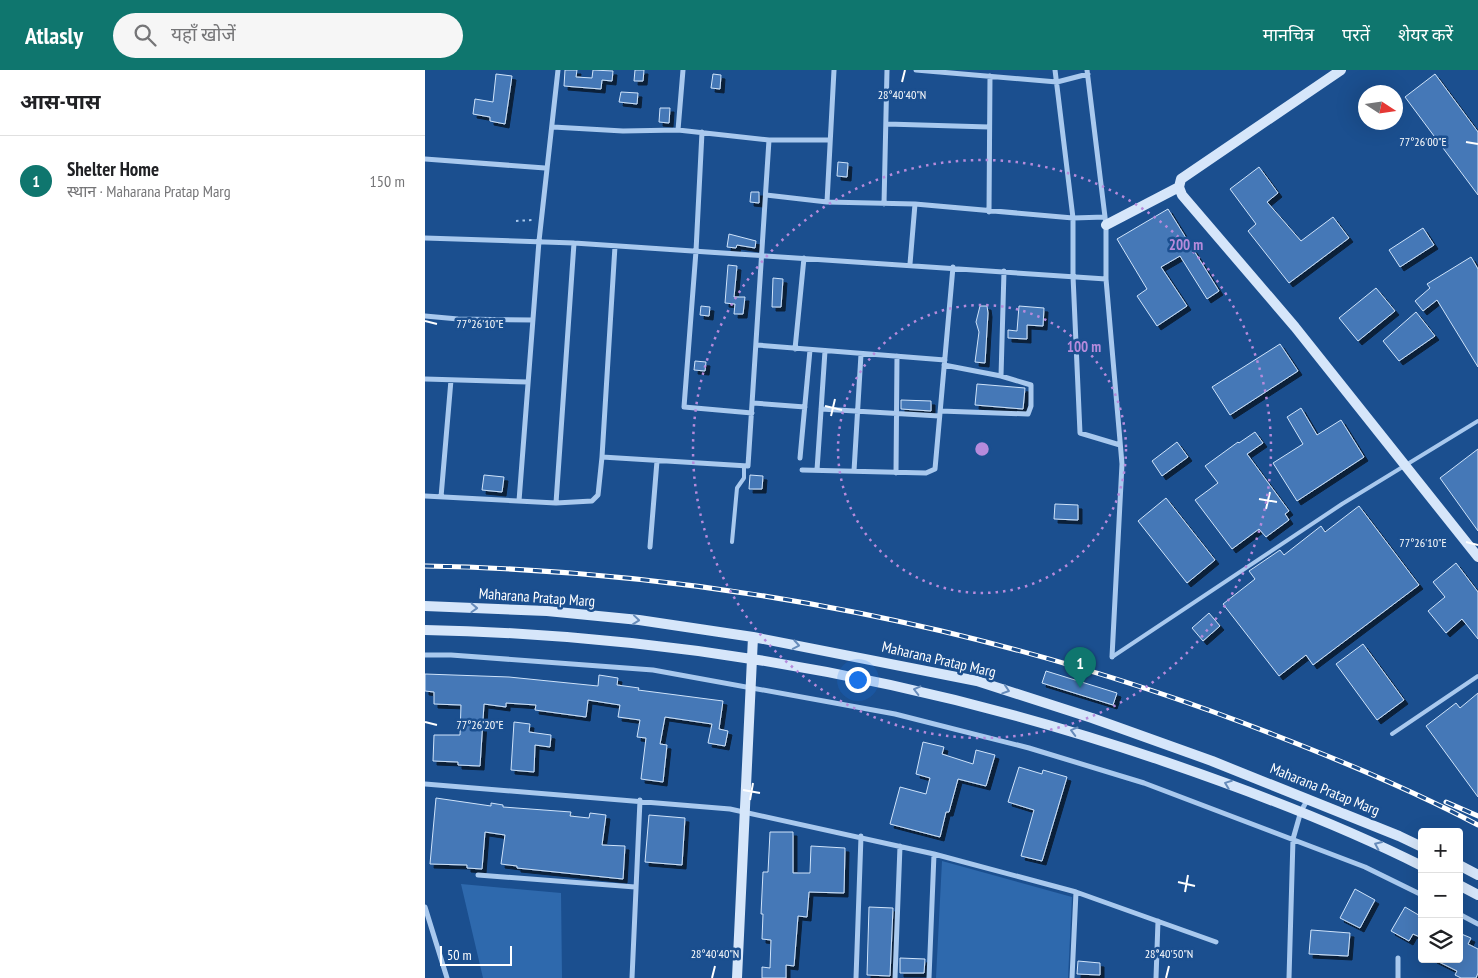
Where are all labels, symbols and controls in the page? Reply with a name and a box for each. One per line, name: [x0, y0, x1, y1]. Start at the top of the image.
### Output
search box: [113, 13, 463, 58]
text: Atlasly: [25, 20, 83, 51]
icon: search: [131, 21, 159, 49]
text: यहाँ खोजें: [171, 22, 236, 46]
text: मानचित्र: [1263, 23, 1314, 46]
text: परतें: [1342, 23, 1370, 46]
text: शेयर करें: [1398, 23, 1453, 46]
north arrow: [1358, 85, 1403, 130]
text: 28°40'40"N: [878, 87, 926, 102]
text: आस-पास: [20, 88, 100, 115]
text: 77°26'00"E: [1399, 134, 1447, 149]
text: Shelter Home: [67, 157, 159, 181]
text: 1: [32, 171, 40, 191]
text: 150 m: [370, 171, 405, 191]
text: स्थान · Maharana Pratap Marg: [67, 181, 231, 201]
text: 200 m: [1169, 235, 1203, 254]
text: 77°26'10"E: [456, 316, 504, 331]
text: 100 m: [1067, 337, 1101, 356]
centre of rings: [973, 440, 991, 458]
text: 77°26'10"E: [1399, 535, 1447, 550]
street label: Maharana Pratap Marg: [478, 583, 596, 611]
one-way arrow: [470, 603, 478, 613]
one-way arrow: [632, 614, 640, 625]
street label: Maharana Pratap Marg: [880, 637, 998, 681]
one-way arrow: [792, 639, 801, 650]
pin: 1: [1064, 647, 1096, 688]
your location: [845, 667, 871, 693]
one-way arrow: [912, 685, 921, 696]
one-way arrow: [1002, 685, 1010, 695]
text: 77°26'20"E: [456, 717, 504, 732]
one-way arrow: [1069, 726, 1078, 737]
street label: Maharana Pratap Marg: [1267, 758, 1383, 820]
one-way arrow: [1224, 780, 1232, 790]
map controls: [1418, 828, 1463, 963]
button: +: [1418, 828, 1463, 873]
one-way arrow: [1374, 841, 1383, 852]
button: −: [1418, 873, 1463, 918]
button: layers: [1418, 918, 1463, 963]
scale bar: [440, 943, 513, 966]
text: 50 m: [447, 946, 472, 964]
text: 28°40'40"N: [691, 946, 739, 961]
text: 28°40'50"N: [1145, 946, 1193, 961]

